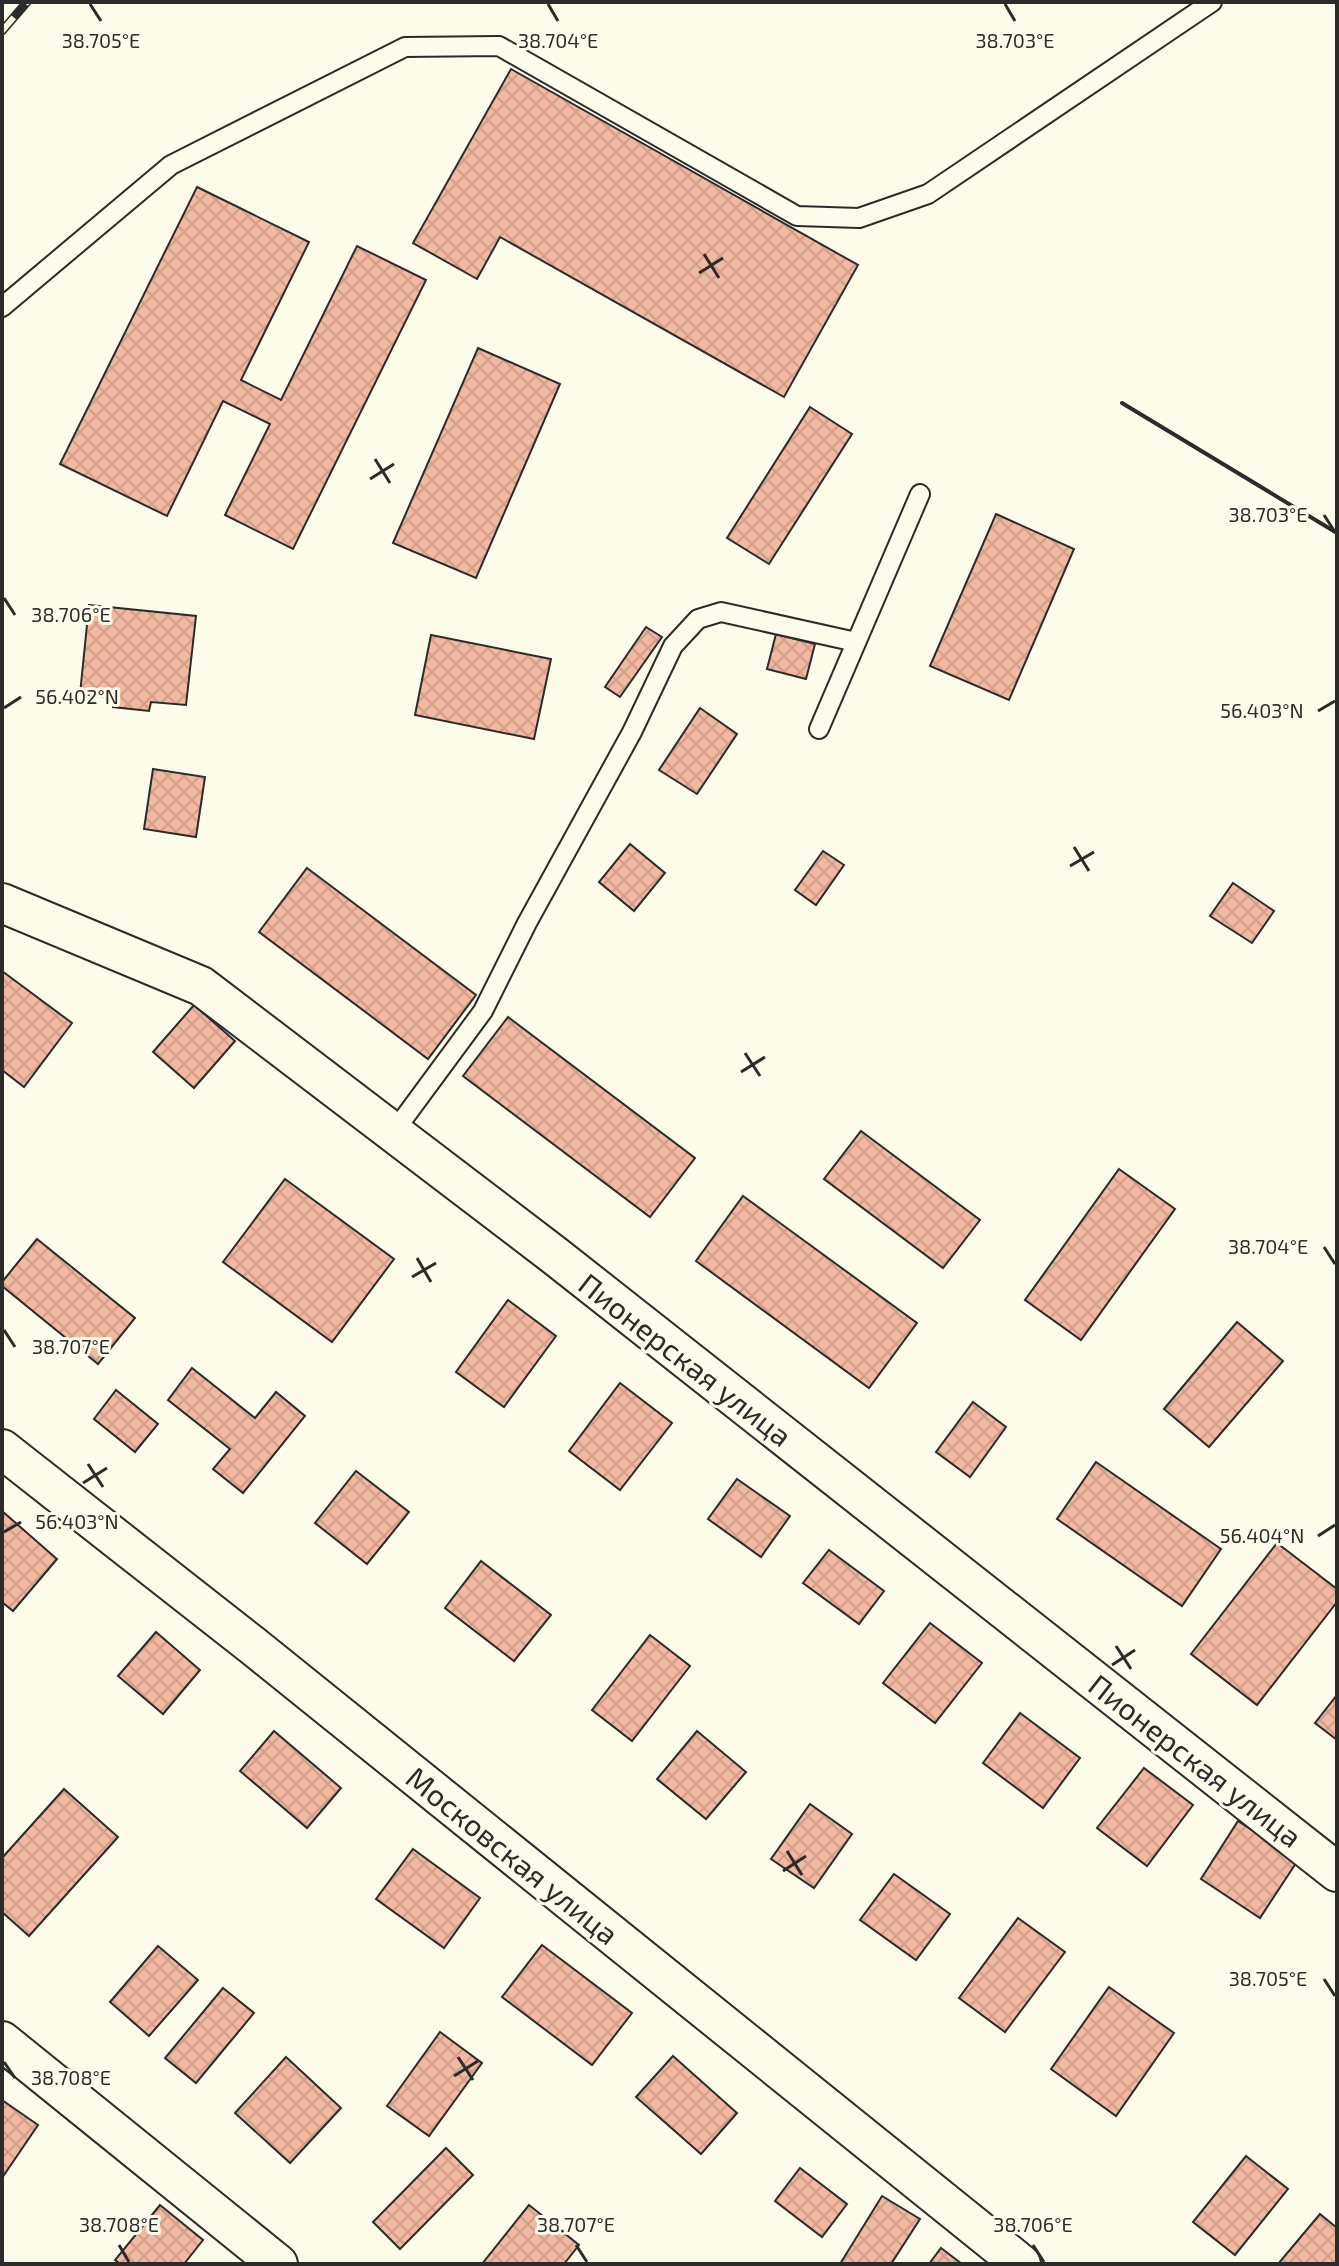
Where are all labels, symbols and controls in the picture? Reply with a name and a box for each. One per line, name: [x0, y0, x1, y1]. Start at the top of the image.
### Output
text: 38.705°E: [62, 28, 140, 52]
text: 38.704°E: [518, 28, 598, 52]
text: 38.703°E: [976, 28, 1055, 52]
text: 38.703°E: [1229, 502, 1308, 526]
text: 38.706°E: [31, 602, 111, 626]
text: 56.402°N: [35, 684, 119, 708]
text: 56.403°N: [1220, 698, 1304, 722]
text: 38.704°E: [1228, 1234, 1308, 1258]
street label: Пионерская улица: [572, 1265, 800, 1454]
text: 38.707°E: [32, 1334, 110, 1358]
text: 56.403°N: [35, 1509, 119, 1533]
text: 56.404°N: [1220, 1523, 1304, 1547]
street label: Пионерская улица: [1082, 1666, 1310, 1855]
street label: Московская улица: [399, 1759, 626, 1952]
text: 38.705°E: [1229, 1966, 1307, 1990]
text: 38.708°E: [31, 2065, 111, 2089]
text: 38.708°E: [79, 2212, 159, 2236]
text: 38.707°E: [537, 2212, 615, 2236]
text: 38.706°E: [993, 2212, 1073, 2236]

